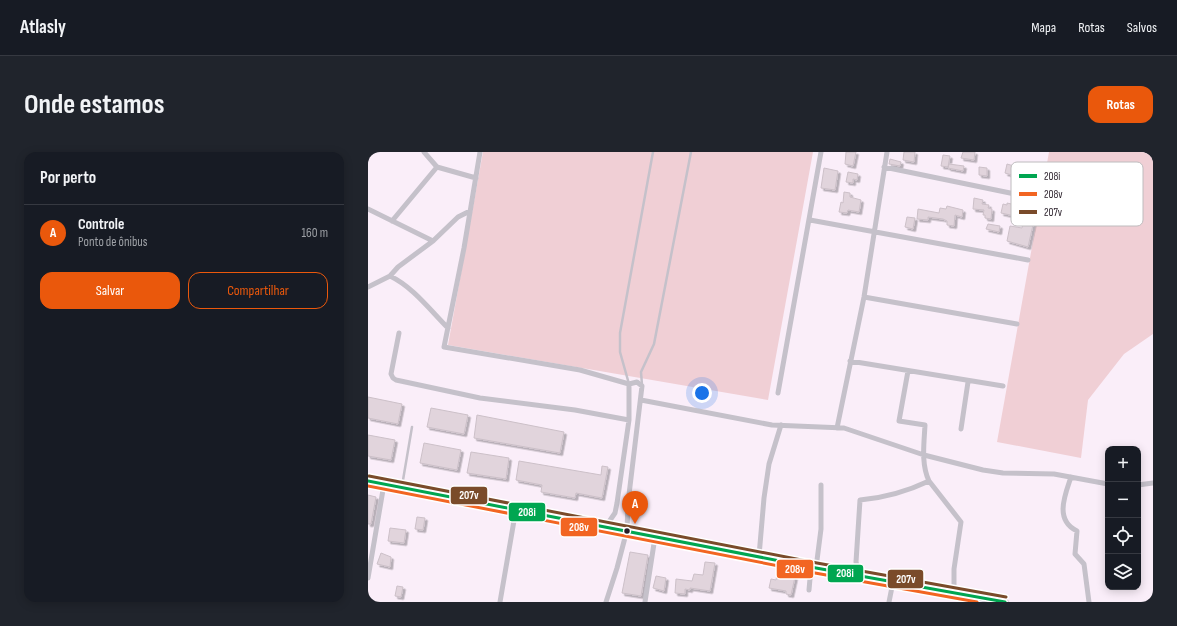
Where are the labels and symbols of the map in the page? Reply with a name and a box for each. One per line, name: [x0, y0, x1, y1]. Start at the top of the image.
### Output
legend: [1011, 162, 1143, 226]
text: 208i: [1044, 170, 1060, 183]
text: 208v: [1044, 188, 1063, 201]
text: 207v: [1044, 206, 1063, 219]
your location: [692, 383, 712, 403]
line badge: 207v: [450, 486, 488, 505]
text: 207v: [459, 489, 479, 502]
pin: A: [622, 491, 648, 524]
line badge: 208i: [508, 502, 546, 522]
text: 208i: [518, 506, 536, 519]
line badge: 208v: [560, 517, 598, 537]
text: 208v: [569, 521, 589, 534]
unlabelled marker: [622, 526, 632, 536]
line badge: 208v: [776, 559, 814, 579]
text: 208v: [785, 563, 805, 576]
line badge: 208i: [827, 564, 864, 583]
text: 208i: [836, 567, 854, 580]
line badge: 207v: [887, 569, 924, 589]
text: 207v: [896, 573, 916, 586]

